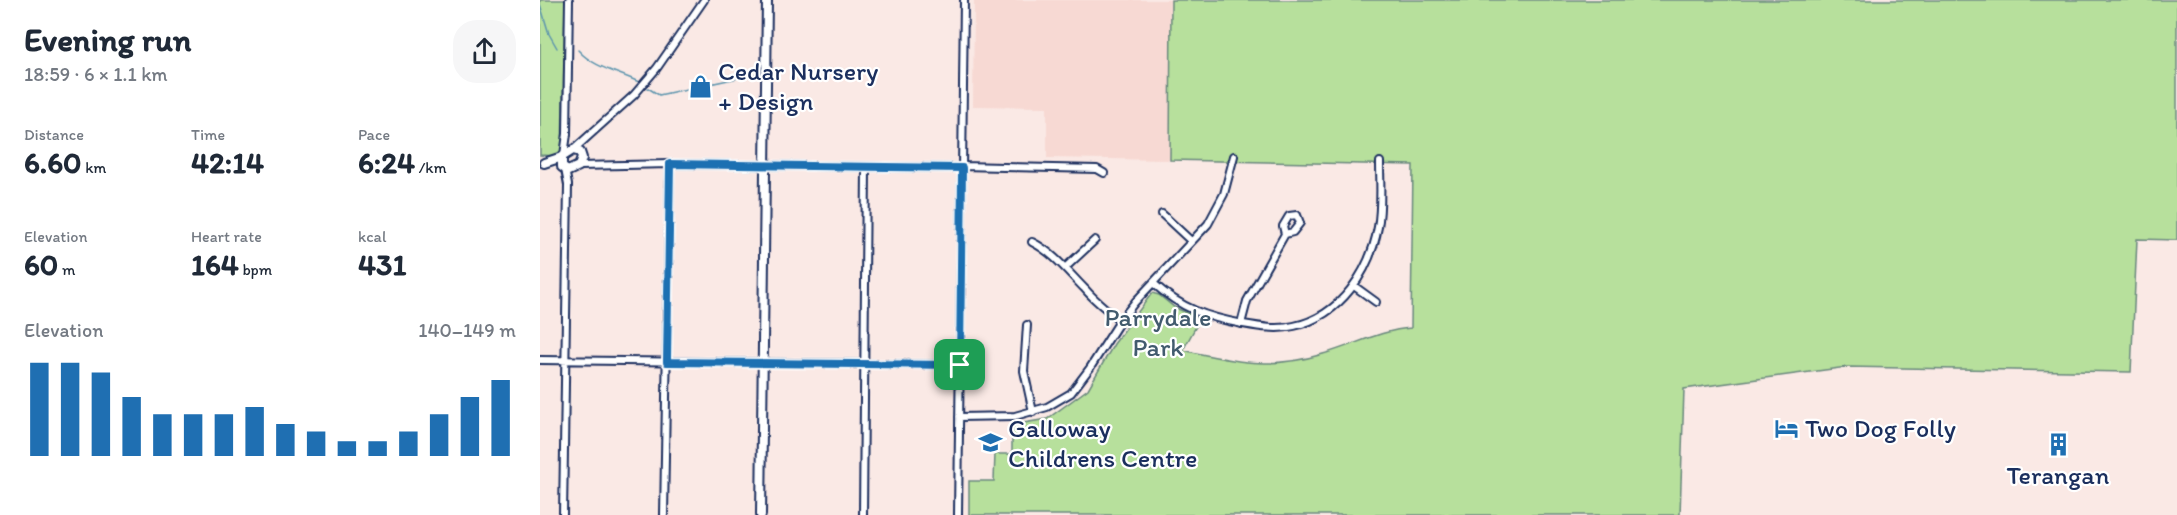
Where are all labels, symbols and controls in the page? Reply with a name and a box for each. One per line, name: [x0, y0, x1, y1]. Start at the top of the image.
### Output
text: Evening run: [24, 20, 191, 59]
button: share: [453, 20, 516, 83]
place label: Cedar Nursery + Design: [718, 55, 878, 117]
text: 18:59 · 6 × 1.1 km: [24, 62, 168, 86]
shop icon: Cedar Nursery + Design: [687, 73, 713, 99]
text: Distance: [24, 125, 84, 144]
text: Time: [191, 125, 225, 144]
text: Pace: [358, 125, 390, 144]
text: 6.60: [24, 144, 82, 181]
text: 42:14: [191, 144, 264, 181]
text: 6:24: [358, 144, 415, 181]
text: km: [82, 158, 106, 177]
text: /km: [415, 158, 447, 177]
text: Elevation: [24, 227, 88, 246]
text: Heart rate: [191, 227, 262, 246]
text: kcal: [358, 227, 386, 246]
text: 60: [24, 246, 58, 283]
text: 164: [191, 246, 239, 283]
text: 431: [358, 246, 406, 283]
text: m: [58, 260, 75, 279]
text: bpm: [239, 260, 272, 279]
park label: Parrydale Park: [1104, 301, 1212, 363]
text: Elevation: [24, 318, 103, 342]
text: 140–149 m: [418, 318, 516, 342]
pin: [934, 339, 985, 390]
icon: arrive: [943, 348, 976, 381]
place label: Galloway Childrens Centre: [1008, 412, 1197, 474]
place label: Two Dog Folly: [1805, 412, 1956, 444]
hotel icon: Two Dog Folly: [1774, 415, 1800, 441]
school or university icon: Galloway Childrens Centre: [977, 430, 1003, 456]
building icon: Terangan: [2045, 431, 2071, 457]
place label: Terangan: [2007, 459, 2110, 491]

